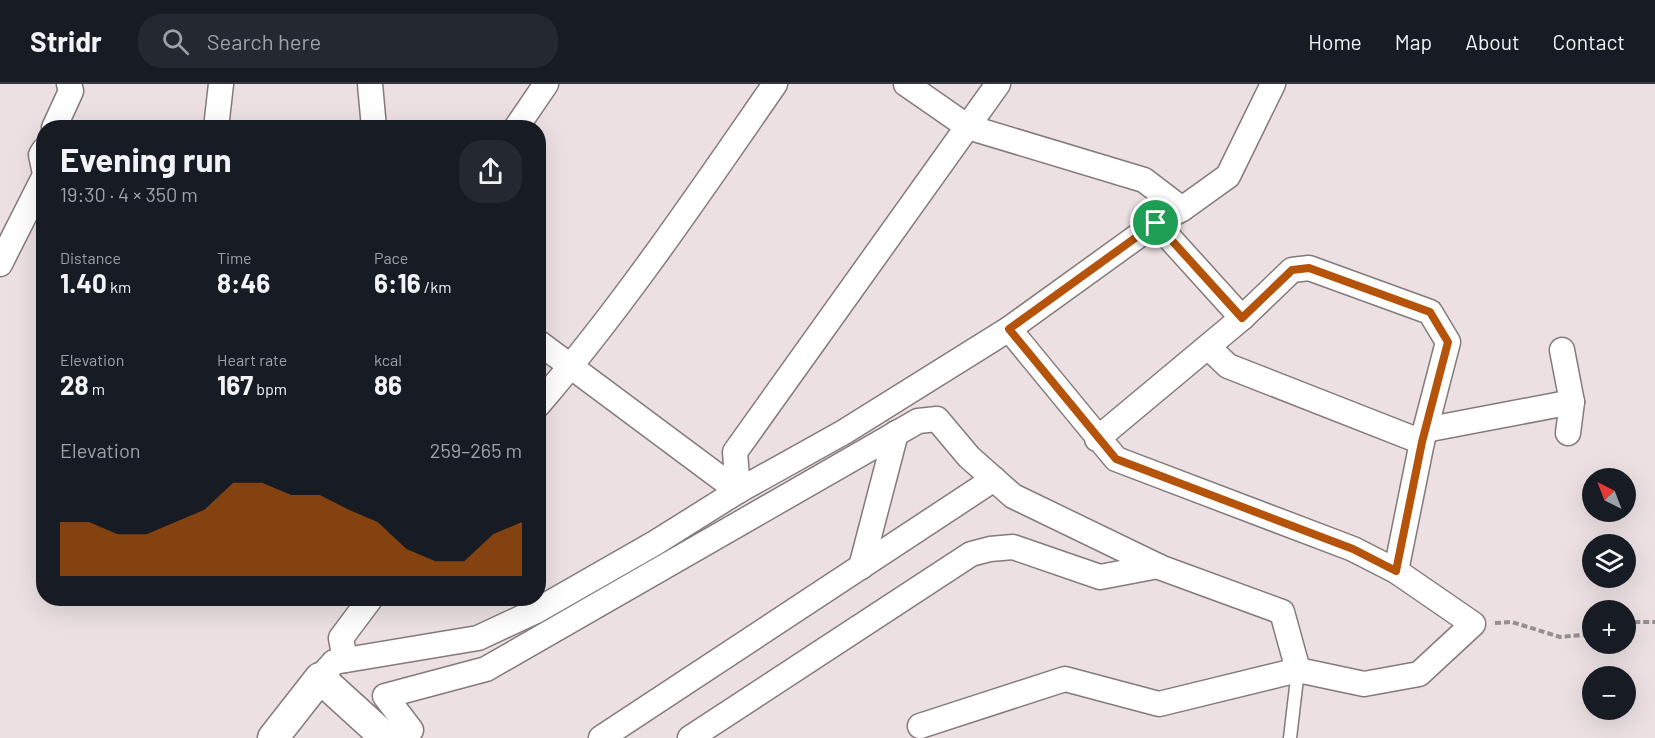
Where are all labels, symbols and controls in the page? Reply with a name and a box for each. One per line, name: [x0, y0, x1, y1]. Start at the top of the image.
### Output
search box: [138, 14, 558, 68]
text: Stridr: [30, 24, 102, 58]
icon: search: [159, 25, 192, 58]
text: Search here: [207, 28, 321, 54]
text: Home: [1308, 29, 1362, 54]
text: Map: [1395, 29, 1432, 54]
text: About: [1465, 29, 1520, 54]
text: Contact: [1553, 29, 1625, 54]
text: Evening run: [60, 139, 232, 179]
button: share: [459, 140, 522, 203]
text: 19:30 · 4 × 350 m: [60, 182, 198, 206]
pin: [1130, 197, 1181, 248]
icon: arrive: [1139, 206, 1172, 239]
text: Distance: [60, 248, 121, 267]
text: Time: [217, 248, 252, 267]
text: Pace: [374, 248, 408, 267]
text: 1.40: [60, 267, 107, 298]
text: 8:46: [217, 267, 270, 298]
text: 6:16: [374, 267, 421, 298]
text: km: [107, 277, 131, 296]
text: /km: [421, 277, 451, 296]
text: Elevation: [60, 350, 124, 369]
text: Heart rate: [217, 350, 287, 369]
text: kcal: [374, 350, 402, 369]
text: 28: [60, 369, 89, 400]
text: 167: [217, 369, 253, 400]
text: 86: [374, 369, 402, 400]
text: m: [89, 379, 105, 398]
text: bpm: [253, 379, 287, 398]
text: Elevation: [60, 438, 141, 462]
text: 259–265 m: [430, 438, 522, 462]
north arrow: [1582, 468, 1636, 522]
map controls: [1582, 468, 1636, 720]
button: layers: [1582, 534, 1636, 588]
button: +: [1582, 600, 1636, 654]
button: −: [1582, 666, 1636, 720]

